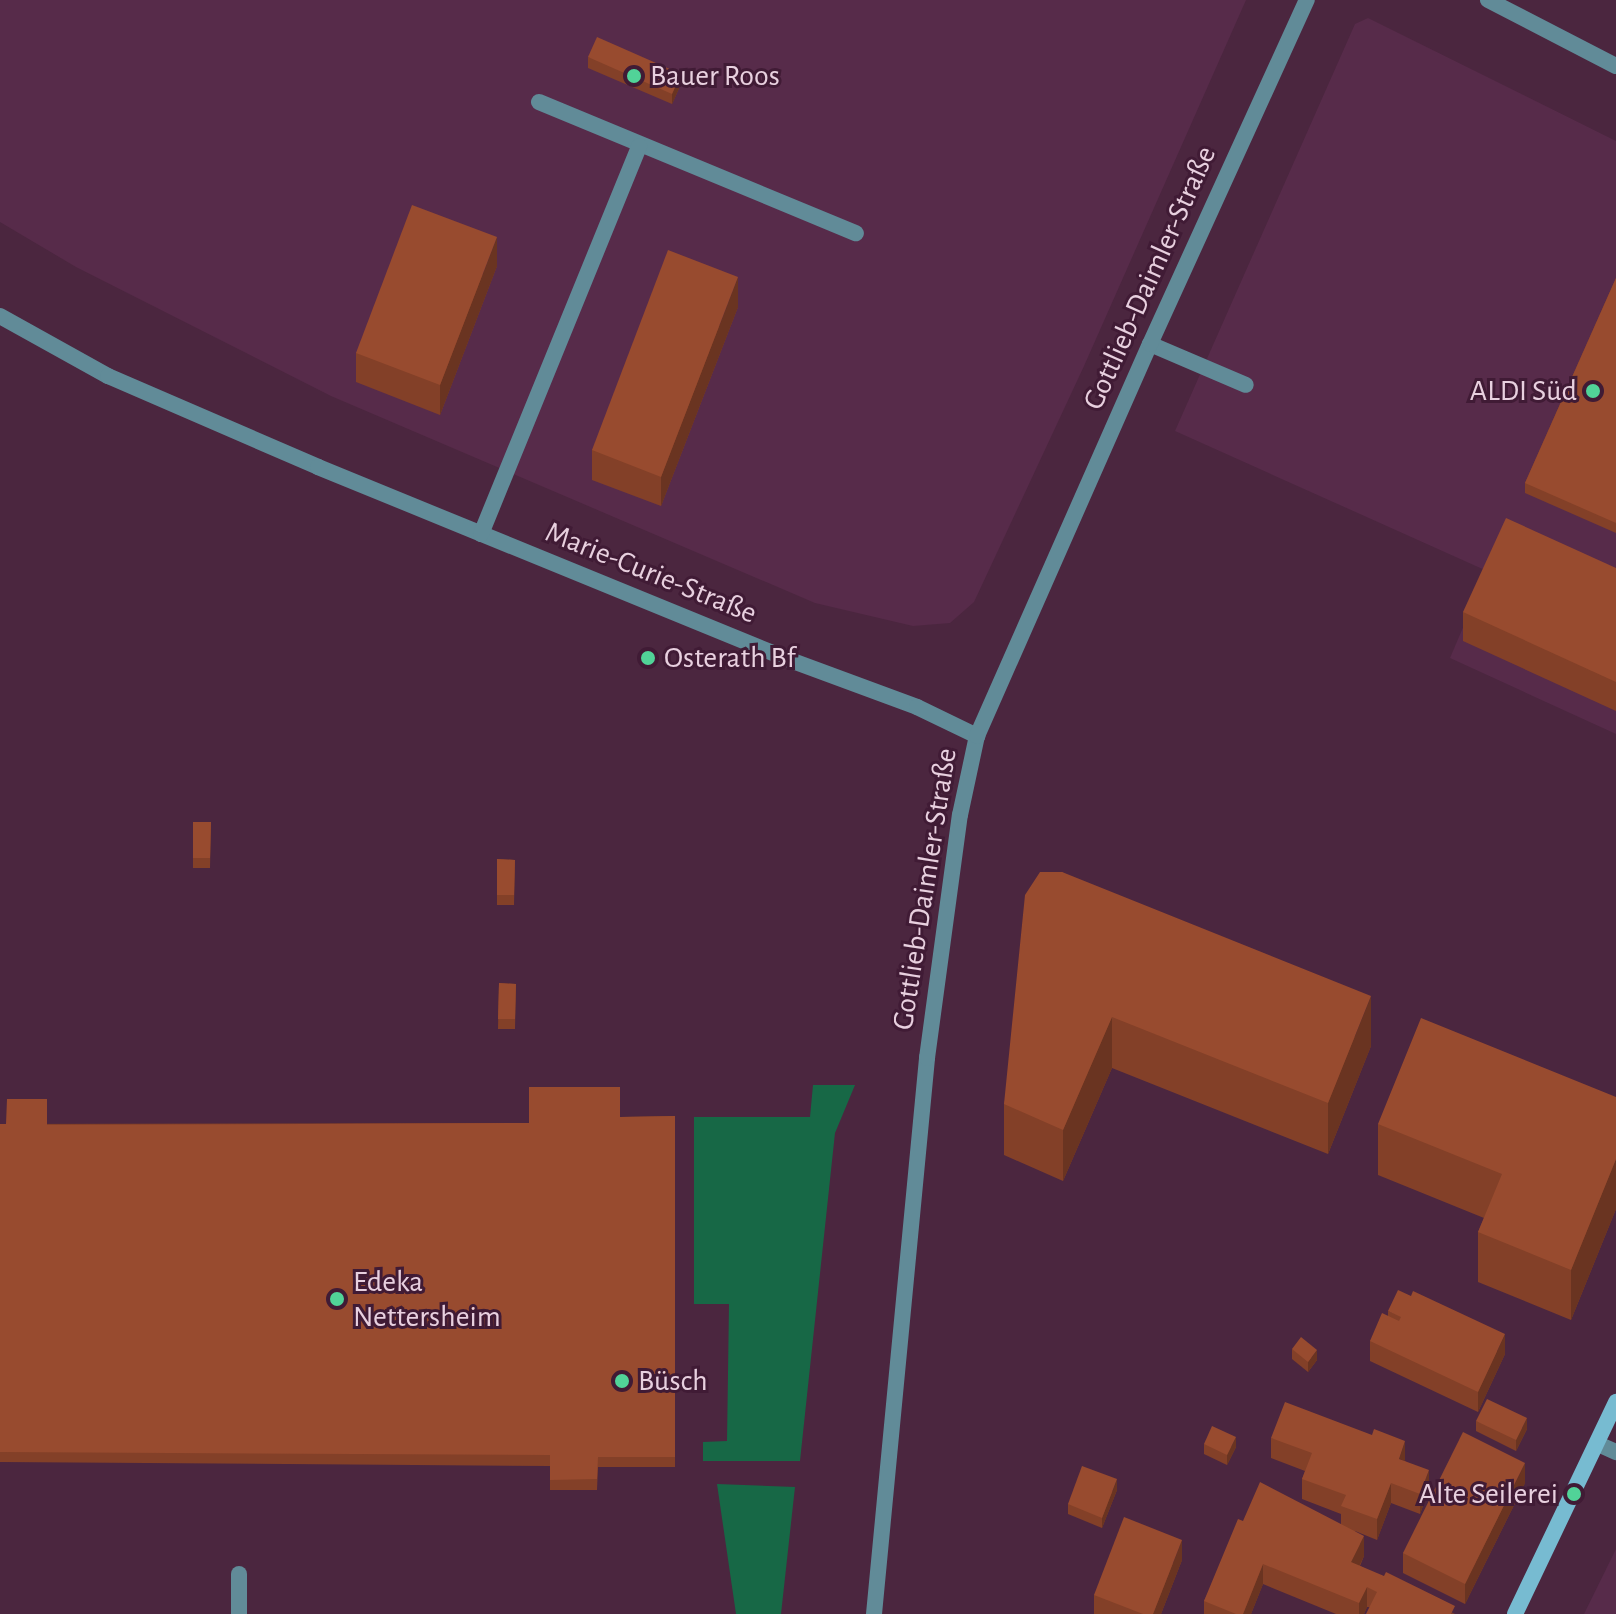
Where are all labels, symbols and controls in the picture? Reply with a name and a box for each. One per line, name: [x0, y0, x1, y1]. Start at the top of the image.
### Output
place label: Bauer Roos: [650, 58, 780, 94]
marker: Bauer Roos: [625, 67, 643, 85]
street label: Gottlieb-Daimler-Straße: [1076, 141, 1224, 415]
place label: ALDI Süd: [1470, 373, 1577, 409]
marker: ALDI Süd: [1584, 382, 1602, 400]
street label: Marie-Curie-Straße: [540, 514, 762, 632]
place label: Osterath Bf: [664, 640, 796, 676]
marker: Osterath Bf: [639, 649, 657, 667]
street label: Gottlieb-Daimler-Straße: [885, 746, 965, 1032]
place label: Edeka Nettersheim: [353, 1264, 501, 1334]
marker: Edeka Nettersheim: [328, 1290, 346, 1308]
place label: Büsch: [638, 1363, 708, 1399]
marker: Büsch: [613, 1372, 631, 1390]
place label: Alte Seilerei: [1419, 1476, 1558, 1512]
marker: Alte Seilerei: [1565, 1485, 1583, 1503]

